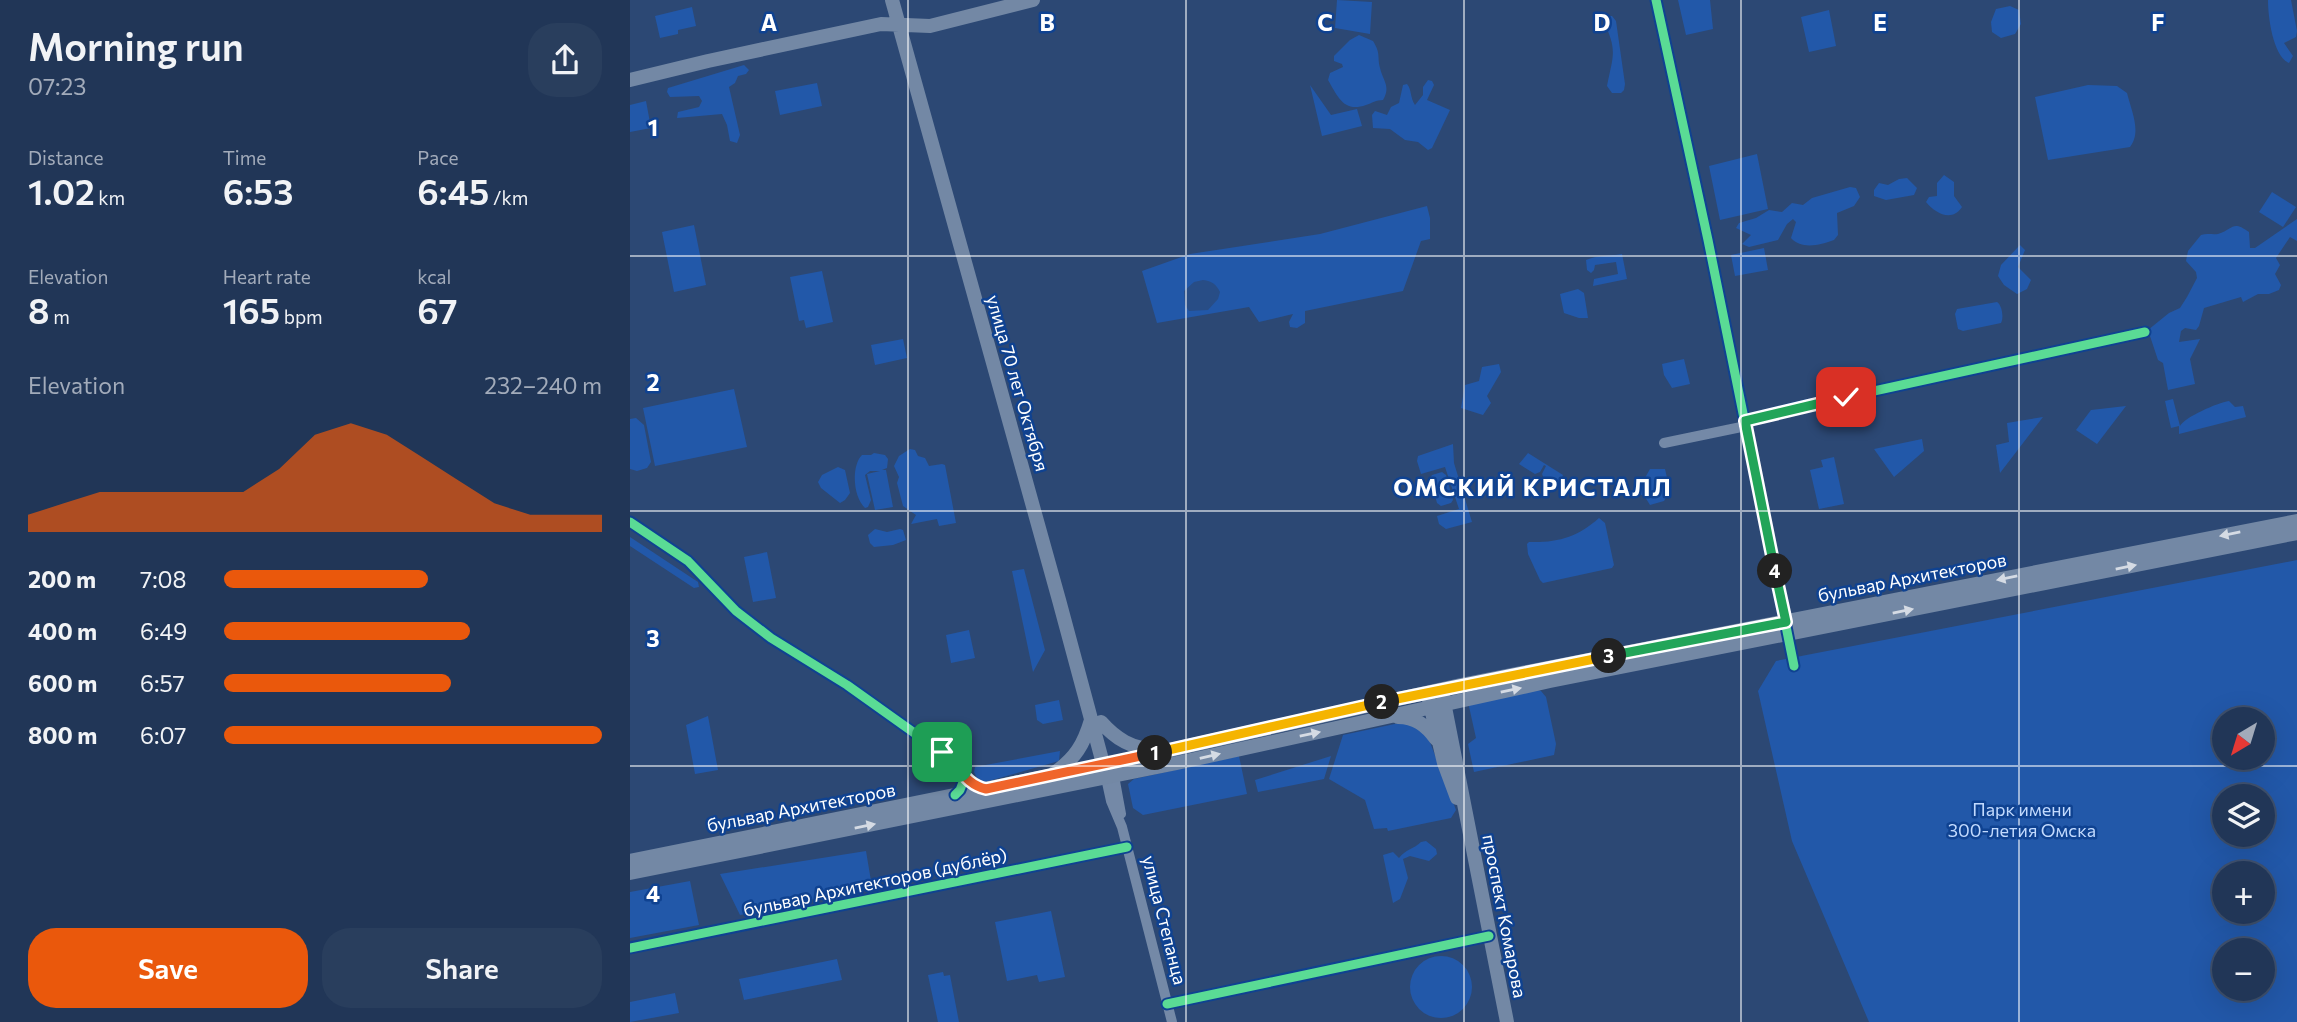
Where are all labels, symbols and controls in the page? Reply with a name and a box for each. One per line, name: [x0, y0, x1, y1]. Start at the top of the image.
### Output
text: A: [761, 8, 778, 36]
text: B: [1039, 8, 1055, 36]
text: C: [1317, 8, 1333, 36]
text: D: [1594, 8, 1611, 36]
text: E: [1873, 8, 1887, 36]
text: F: [2151, 8, 2165, 36]
text: Morning run: [28, 22, 244, 69]
button: share: [528, 23, 602, 97]
text: 07:23: [28, 72, 86, 100]
text: 1: [648, 113, 658, 141]
text: Distance: [28, 146, 104, 169]
text: Time: [223, 146, 266, 169]
text: Pace: [417, 146, 459, 169]
text: 1.02: [28, 169, 95, 212]
text: 6:53: [223, 169, 294, 212]
text: 6:45: [417, 169, 489, 212]
text: km: [95, 186, 125, 209]
text: /km: [489, 186, 528, 209]
text: Elevation: [28, 265, 108, 288]
text: Heart rate: [223, 265, 311, 288]
text: kcal: [417, 265, 451, 288]
text: 8: [28, 288, 50, 331]
text: 165: [223, 288, 280, 331]
text: 67: [417, 288, 458, 331]
street label: улица 70 лет Октября: [982, 292, 1054, 474]
text: m: [50, 305, 70, 328]
text: bpm: [280, 305, 323, 328]
pin: [1816, 367, 1876, 427]
text: 2: [646, 368, 660, 396]
text: Elevation: [28, 371, 125, 399]
text: 232–240 m: [484, 371, 602, 399]
icon: check: [1827, 378, 1865, 416]
district label: ОМСКИЙ КРИСТАЛЛ: [1393, 472, 1673, 501]
one-way arrow: [2219, 529, 2241, 540]
street label: бульвар Архитекторов: [1816, 548, 2008, 606]
pin: 4: [1758, 554, 1792, 588]
text: 4: [1769, 559, 1780, 582]
one-way arrow: [2115, 561, 2137, 572]
text: 200 m: [28, 565, 96, 593]
text: 7:08: [140, 565, 187, 593]
one-way arrow: [1996, 572, 2018, 583]
one-way arrow: [1892, 606, 1914, 617]
text: 400 m: [28, 617, 97, 645]
text: 6:49: [140, 617, 187, 645]
text: 3: [646, 624, 660, 652]
pin: 3: [1592, 638, 1626, 674]
text: 3: [1603, 644, 1614, 667]
text: 600 m: [28, 669, 97, 697]
text: 6:57: [140, 669, 185, 697]
pin: 2: [1364, 684, 1400, 720]
one-way arrow: [1500, 684, 1522, 695]
text: 2: [1376, 690, 1387, 713]
north arrow: [2212, 707, 2275, 770]
map controls: [2212, 707, 2275, 1001]
text: 800 m: [28, 721, 97, 749]
text: 6:07: [140, 721, 186, 749]
pin: [912, 722, 972, 782]
one-way arrow: [1299, 728, 1321, 739]
icon: arrive: [923, 733, 961, 771]
pin: 1: [1138, 736, 1172, 770]
text: 1: [1150, 741, 1159, 764]
one-way arrow: [1199, 750, 1221, 761]
street label: бульвар Архитекторов: [705, 778, 897, 836]
button: layers: [2212, 784, 2275, 847]
park label: Парк имени 300-летия Омска: [1948, 798, 2096, 841]
one-way arrow: [854, 820, 876, 831]
street label: проспект Комарова: [1478, 832, 1532, 1000]
street label: бульвар Архитекторов (дублёр): [741, 843, 1009, 921]
street label: улица Степанца: [1138, 853, 1192, 987]
button: +: [2212, 861, 2275, 924]
text: 4: [646, 879, 660, 907]
button: Save: [28, 928, 308, 1008]
button: Share: [322, 928, 602, 1008]
button: −: [2212, 938, 2275, 1001]

